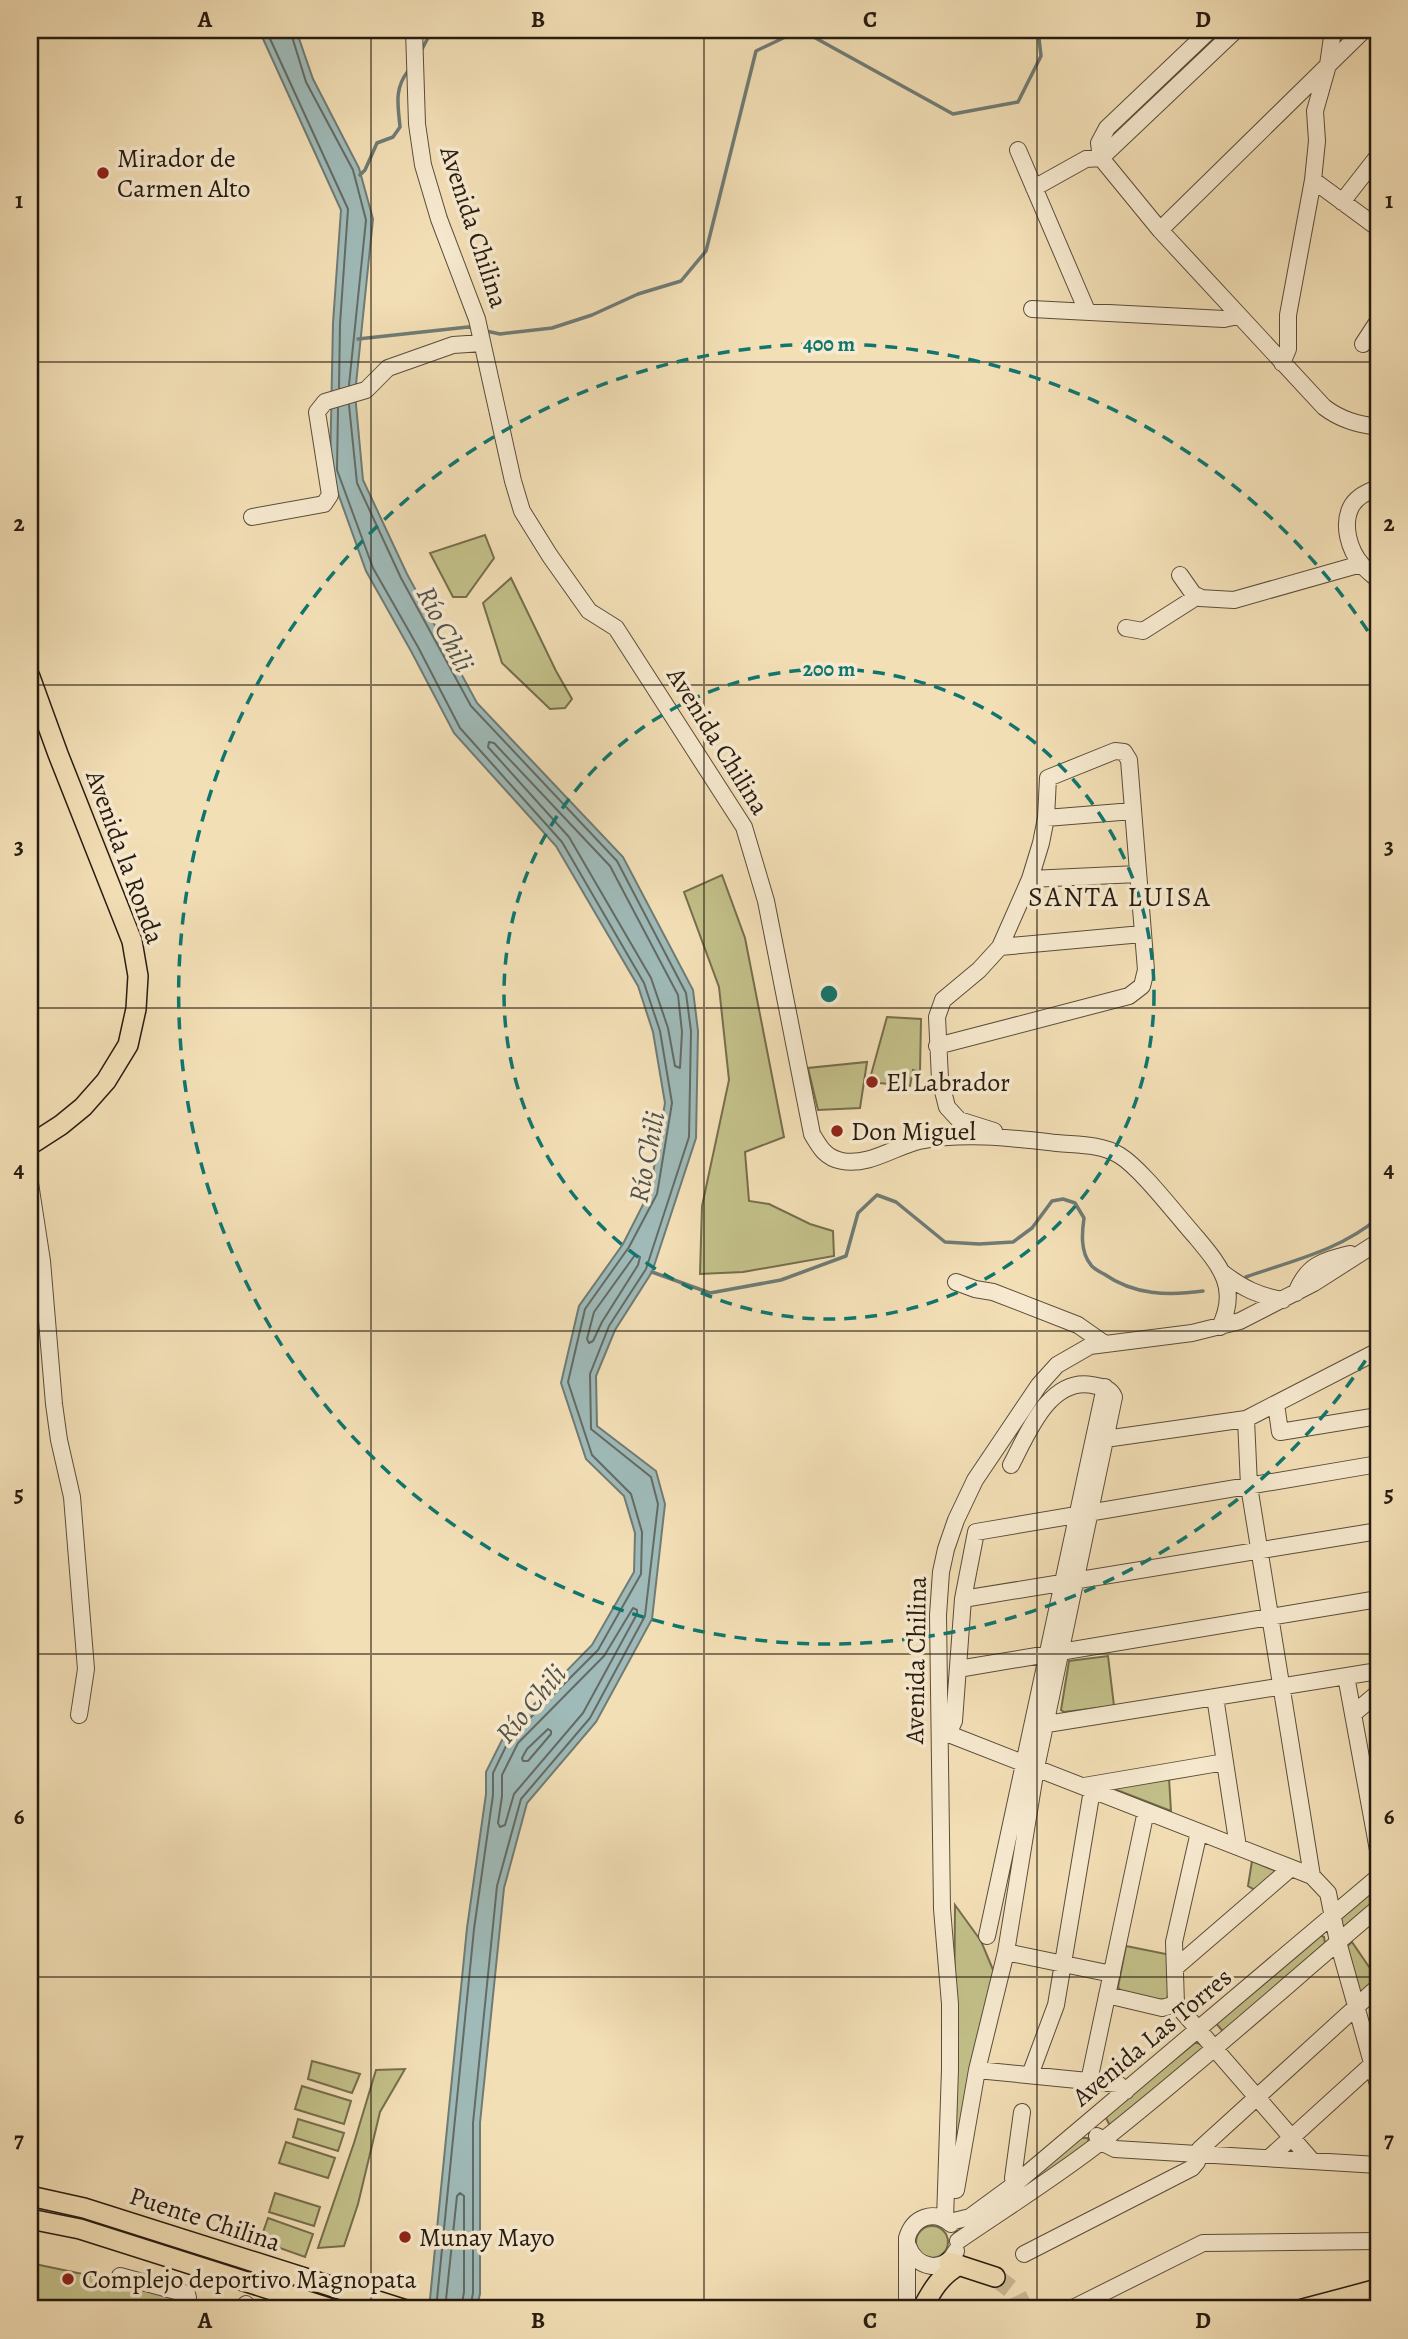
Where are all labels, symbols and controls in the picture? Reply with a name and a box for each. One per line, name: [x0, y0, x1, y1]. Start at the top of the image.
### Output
text: A: [197, 4, 213, 35]
text: B: [531, 4, 545, 35]
text: C: [863, 4, 877, 35]
text: D: [1195, 4, 1211, 35]
place label: Mirador de Carmen Alto: [117, 141, 251, 206]
street label: Avenida Chilina: [431, 141, 517, 312]
marker: Mirador de Carmen Alto: [95, 165, 111, 181]
text: 1: [15, 185, 23, 216]
text: 1: [1385, 185, 1393, 216]
text: 400 m: [803, 330, 856, 358]
text: 2: [13, 508, 25, 539]
text: 2: [1383, 508, 1395, 539]
water label: Río Chili: [407, 579, 483, 679]
text: 200 m: [803, 655, 856, 683]
street label: Avenida Chilina: [658, 660, 777, 821]
street label: Avenida la Ronda: [77, 764, 173, 949]
text: 3: [14, 831, 24, 862]
text: 3: [1384, 831, 1394, 862]
district label: SANTA LUISA: [1028, 878, 1212, 916]
centre of rings: [817, 982, 841, 1006]
place label: El Labrador: [886, 1065, 1010, 1100]
marker: El Labrador: [864, 1074, 880, 1090]
water label: Río Chili: [620, 1108, 674, 1206]
place label: Don Miguel: [851, 1114, 976, 1149]
marker: Don Miguel: [829, 1123, 845, 1139]
text: 4: [14, 1154, 25, 1185]
text: 4: [1384, 1154, 1395, 1185]
text: 5: [14, 1478, 24, 1509]
text: 5: [1384, 1478, 1394, 1509]
street label: Avenida Chilina: [897, 1576, 935, 1745]
water label: Río Chili: [487, 1657, 575, 1751]
text: 6: [14, 1801, 25, 1832]
text: 6: [1384, 1801, 1395, 1832]
street label: Avenida Las Torres: [1064, 1960, 1239, 2115]
text: 7: [14, 2124, 24, 2155]
text: 7: [1384, 2124, 1394, 2155]
street label: Puente Chilina: [125, 2178, 285, 2260]
place label: Munay Mayo: [419, 2220, 555, 2255]
marker: Munay Mayo: [397, 2229, 413, 2245]
place label: Complejo deportivo Magnopata: [82, 2262, 417, 2297]
marker: Complejo deportivo Magnopata: [60, 2271, 76, 2287]
text: A: [197, 2305, 213, 2336]
text: B: [531, 2305, 545, 2336]
text: C: [863, 2305, 877, 2336]
text: D: [1195, 2305, 1211, 2336]

